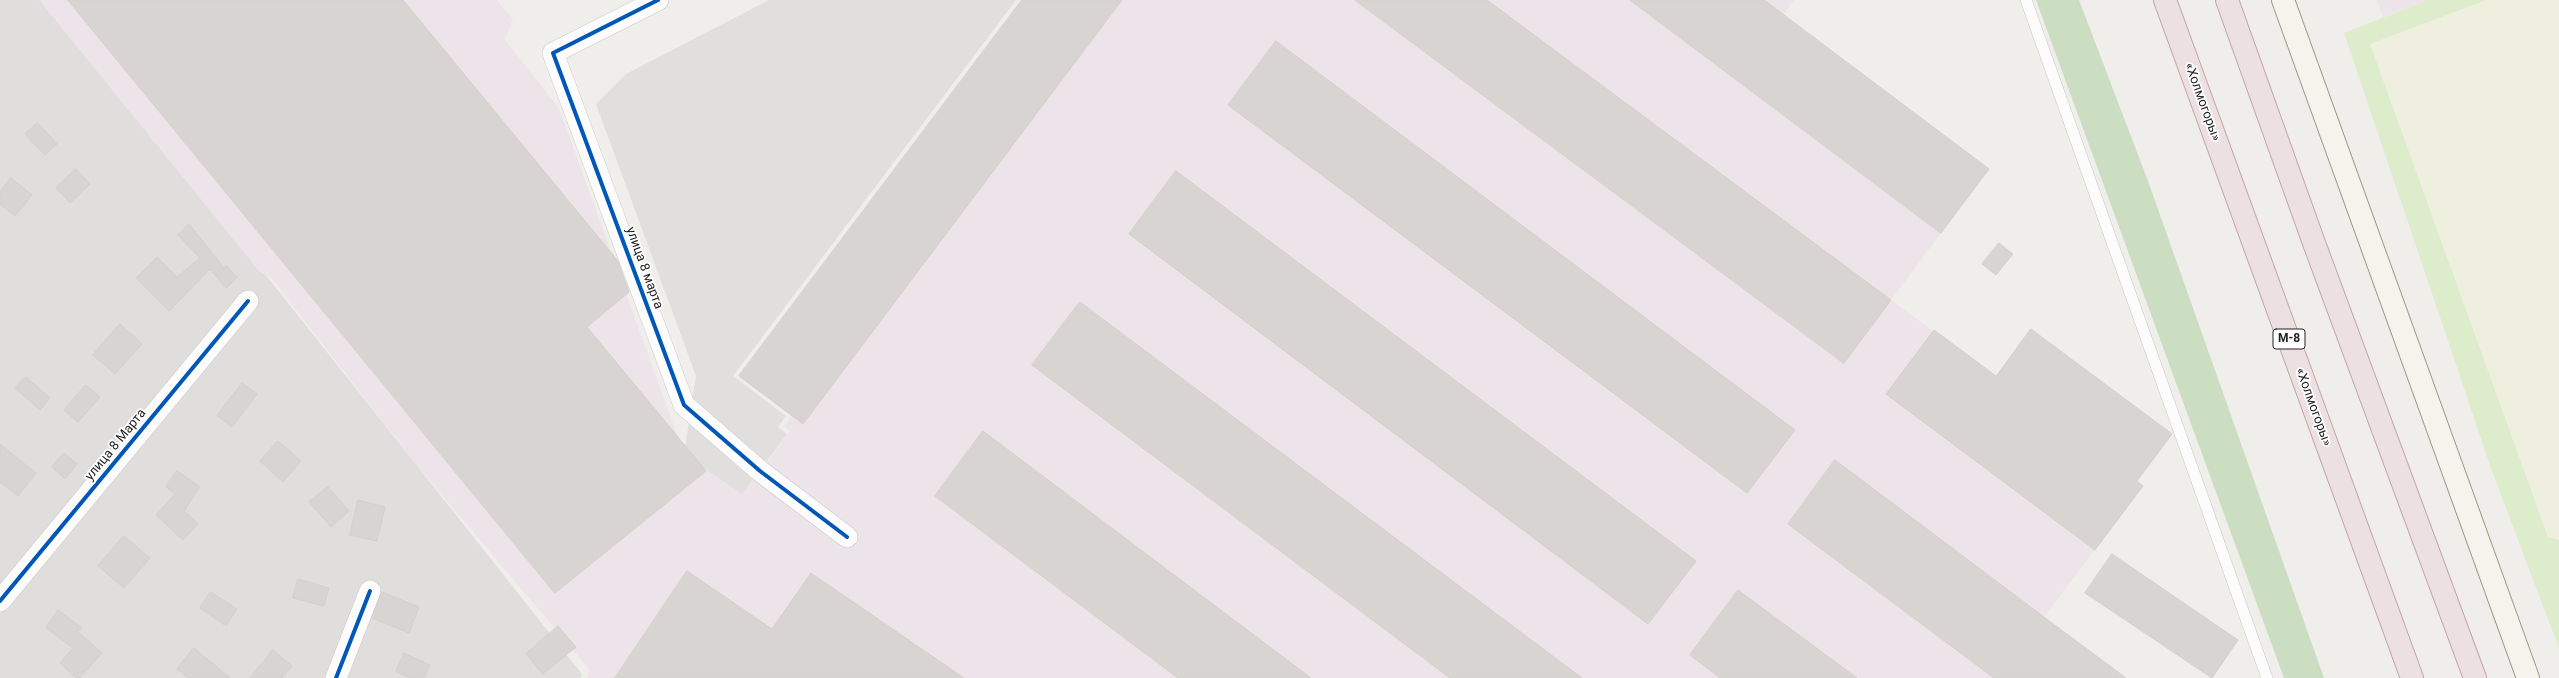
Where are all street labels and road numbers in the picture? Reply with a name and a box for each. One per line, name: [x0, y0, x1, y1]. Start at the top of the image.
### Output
street label: «Холмогоры»: [2181, 61, 2223, 143]
street label: улица 8 марта: [622, 225, 666, 311]
road number: М-8: [2273, 329, 2305, 349]
street label: «Холмогоры»: [2292, 366, 2334, 448]
street label: улица 8 Марта: [82, 406, 150, 484]

